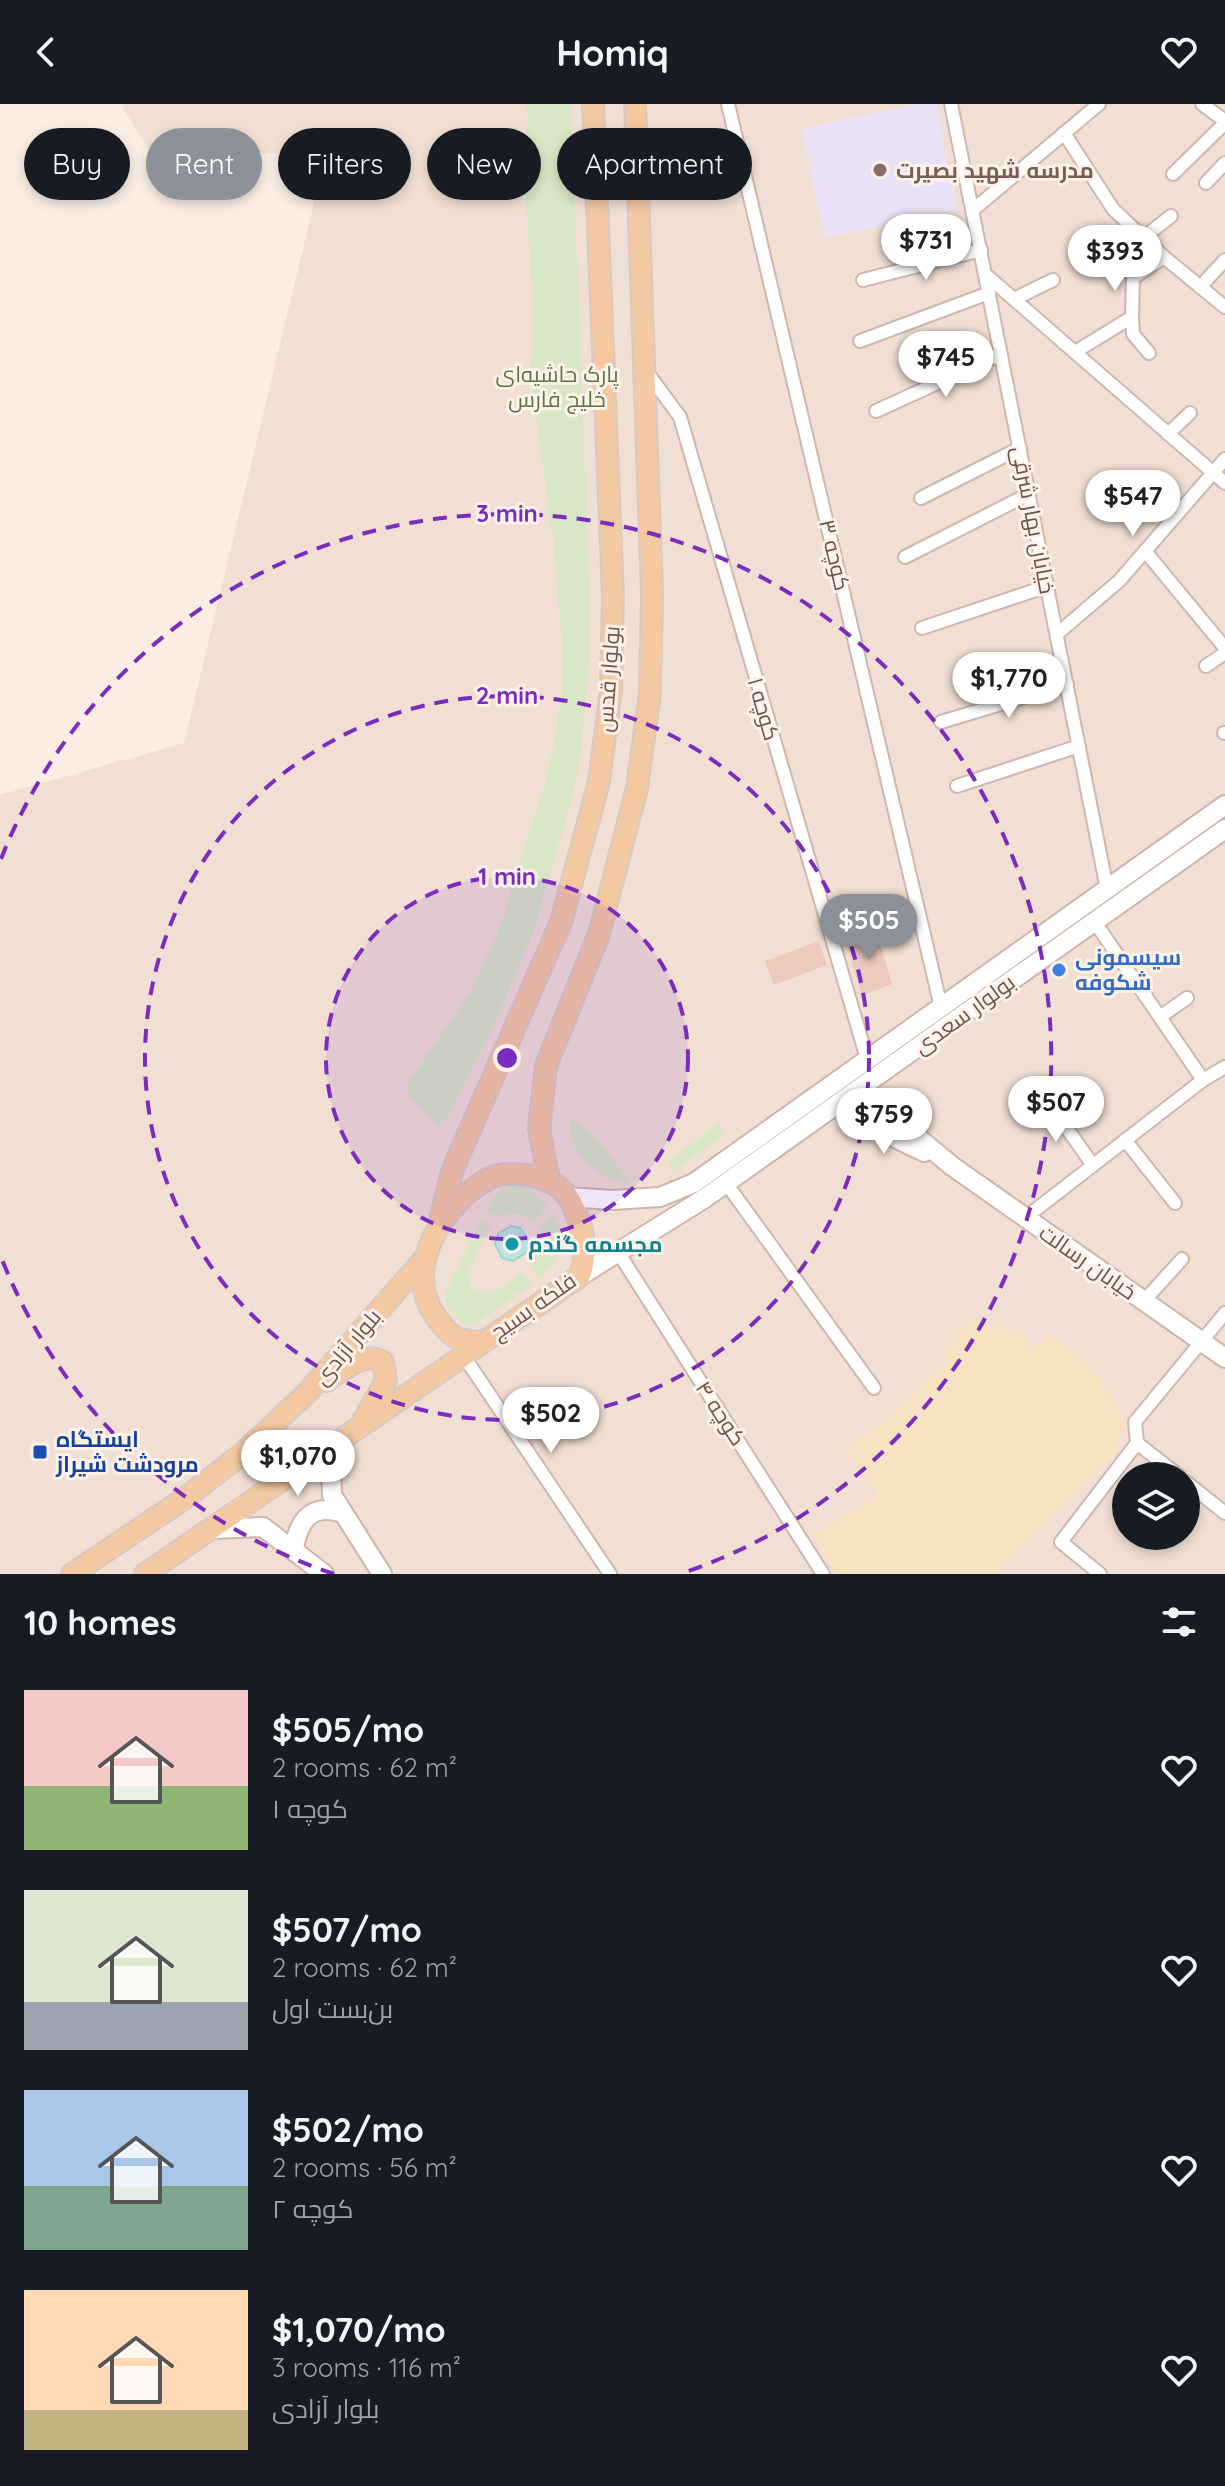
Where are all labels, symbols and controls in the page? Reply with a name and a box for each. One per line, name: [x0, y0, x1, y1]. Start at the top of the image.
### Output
icon: back: [24, 30, 68, 74]
text: Homiq: [556, 30, 669, 75]
icon: heart: [1157, 30, 1201, 74]
chip: Buy: [24, 128, 130, 200]
chip: Rent: [146, 128, 262, 200]
chip: Filters: [278, 128, 411, 200]
chip: New: [427, 128, 541, 200]
chip: Apartment: [557, 128, 752, 200]
place label: مدرسه شهید بصیرت: [896, 156, 1094, 184]
marker: مدرسه شهید بصیرت: [871, 161, 889, 179]
pin: $731: [879, 214, 973, 282]
text: $731: [899, 223, 953, 256]
pin: $393: [1068, 225, 1162, 293]
text: $393: [1086, 234, 1144, 267]
pin: $745: [899, 331, 993, 399]
text: $745: [916, 340, 976, 373]
park label: پارک حاشیه‌ای خلیج فارس: [495, 360, 619, 414]
street label: خیابان بهار شرقی: [1006, 444, 1062, 596]
pin: $547: [1086, 470, 1180, 538]
text: $547: [1103, 479, 1163, 512]
text: 3 min: [476, 498, 538, 528]
street label: کوچه ۳: [812, 517, 857, 594]
street label: بولوار قدس: [590, 625, 626, 733]
pin: $1,770: [944, 652, 1074, 720]
text: $1,770: [970, 661, 1048, 694]
street label: کوچه ۱: [741, 674, 786, 744]
text: 2 min: [476, 680, 538, 710]
text: 1 min: [478, 861, 536, 891]
pin: $505: [822, 894, 916, 962]
text: $505: [838, 903, 900, 936]
place label: سیسمونی شکوفه: [1075, 943, 1181, 996]
marker: سیسمونی شکوفه: [1050, 961, 1068, 979]
street label: بولوار سعدی: [908, 968, 1020, 1060]
centre of rings: [493, 1044, 521, 1072]
pin: $507: [1009, 1076, 1103, 1144]
text: $507: [1026, 1085, 1086, 1118]
pin: $759: [837, 1088, 931, 1156]
text: $759: [854, 1097, 914, 1130]
street label: خیابان رسالت: [1034, 1218, 1142, 1306]
place label: مجسمه گندم: [528, 1230, 663, 1260]
marker: مجسمه گندم: [503, 1235, 521, 1253]
street label: فلکه بسیج: [485, 1266, 582, 1347]
street label: بلوار آزادی: [307, 1303, 387, 1391]
street label: کوچه ۴: [689, 1375, 752, 1451]
pin: $502: [504, 1387, 598, 1455]
text: $502: [520, 1396, 582, 1429]
place label: ایستگاه مرودشت شیراز: [55, 1425, 199, 1478]
pin: $1,070: [233, 1430, 363, 1498]
text: $1,070: [259, 1439, 337, 1472]
marker: ایستگاه مرودشت شیراز: [31, 1443, 49, 1461]
map controls: [1112, 1462, 1200, 1550]
button: layers: [1112, 1462, 1200, 1550]
icon: filters: [1157, 1600, 1201, 1644]
text: 10 homes: [24, 1601, 177, 1644]
text: $505/mo: [272, 1708, 424, 1751]
icon: home: [88, 1722, 184, 1818]
icon: heart: [1157, 1748, 1201, 1792]
text: 2 rooms · 62 m²: [272, 1751, 457, 1784]
text: کوچه ۱: [272, 1792, 348, 1825]
text: $507/mo: [272, 1908, 422, 1951]
icon: home: [88, 1922, 184, 2018]
icon: heart: [1157, 1948, 1201, 1992]
text: 2 rooms · 62 m²: [272, 1951, 457, 1984]
text: بن‌بست اول: [272, 1992, 393, 2025]
text: $502/mo: [272, 2108, 424, 2151]
icon: home: [88, 2122, 184, 2218]
icon: heart: [1157, 2148, 1201, 2192]
text: 2 rooms · 56 m²: [272, 2151, 457, 2184]
text: کوچه ۲: [272, 2192, 354, 2225]
text: $1,070/mo: [272, 2308, 446, 2351]
icon: home: [88, 2322, 184, 2418]
icon: heart: [1157, 2348, 1201, 2392]
text: 3 rooms · 116 m²: [272, 2351, 461, 2384]
text: بلوار آزادی: [272, 2392, 380, 2425]

